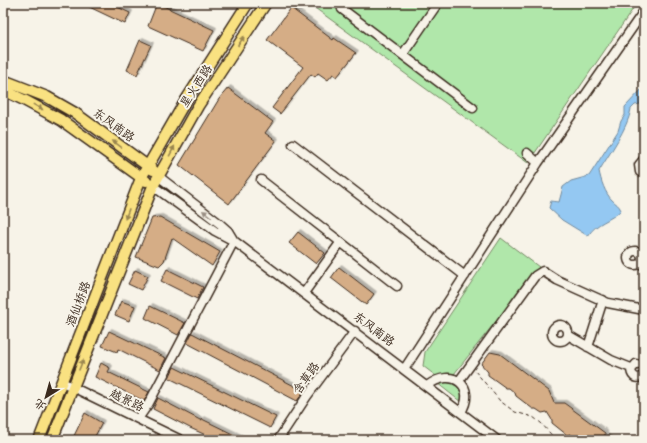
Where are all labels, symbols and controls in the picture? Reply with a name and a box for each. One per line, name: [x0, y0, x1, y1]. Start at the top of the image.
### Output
one-way arrow: [237, 35, 244, 47]
street label: 星火西路: [177, 62, 217, 111]
one-way arrow: [32, 104, 44, 111]
street label: 东风南路: [89, 105, 138, 146]
one-way arrow: [112, 140, 123, 148]
one-way arrow: [168, 146, 175, 157]
one-way arrow: [124, 209, 130, 221]
one-way arrow: [201, 209, 212, 218]
street label: 酒仙桥路: [63, 279, 95, 330]
street label: 东风南路: [349, 309, 397, 351]
one-way arrow: [79, 358, 85, 370]
street label: 含草路: [290, 359, 324, 398]
north arrow: [26, 377, 66, 417]
street label: 越景路: [107, 386, 146, 416]
text: 北: [32, 395, 49, 413]

